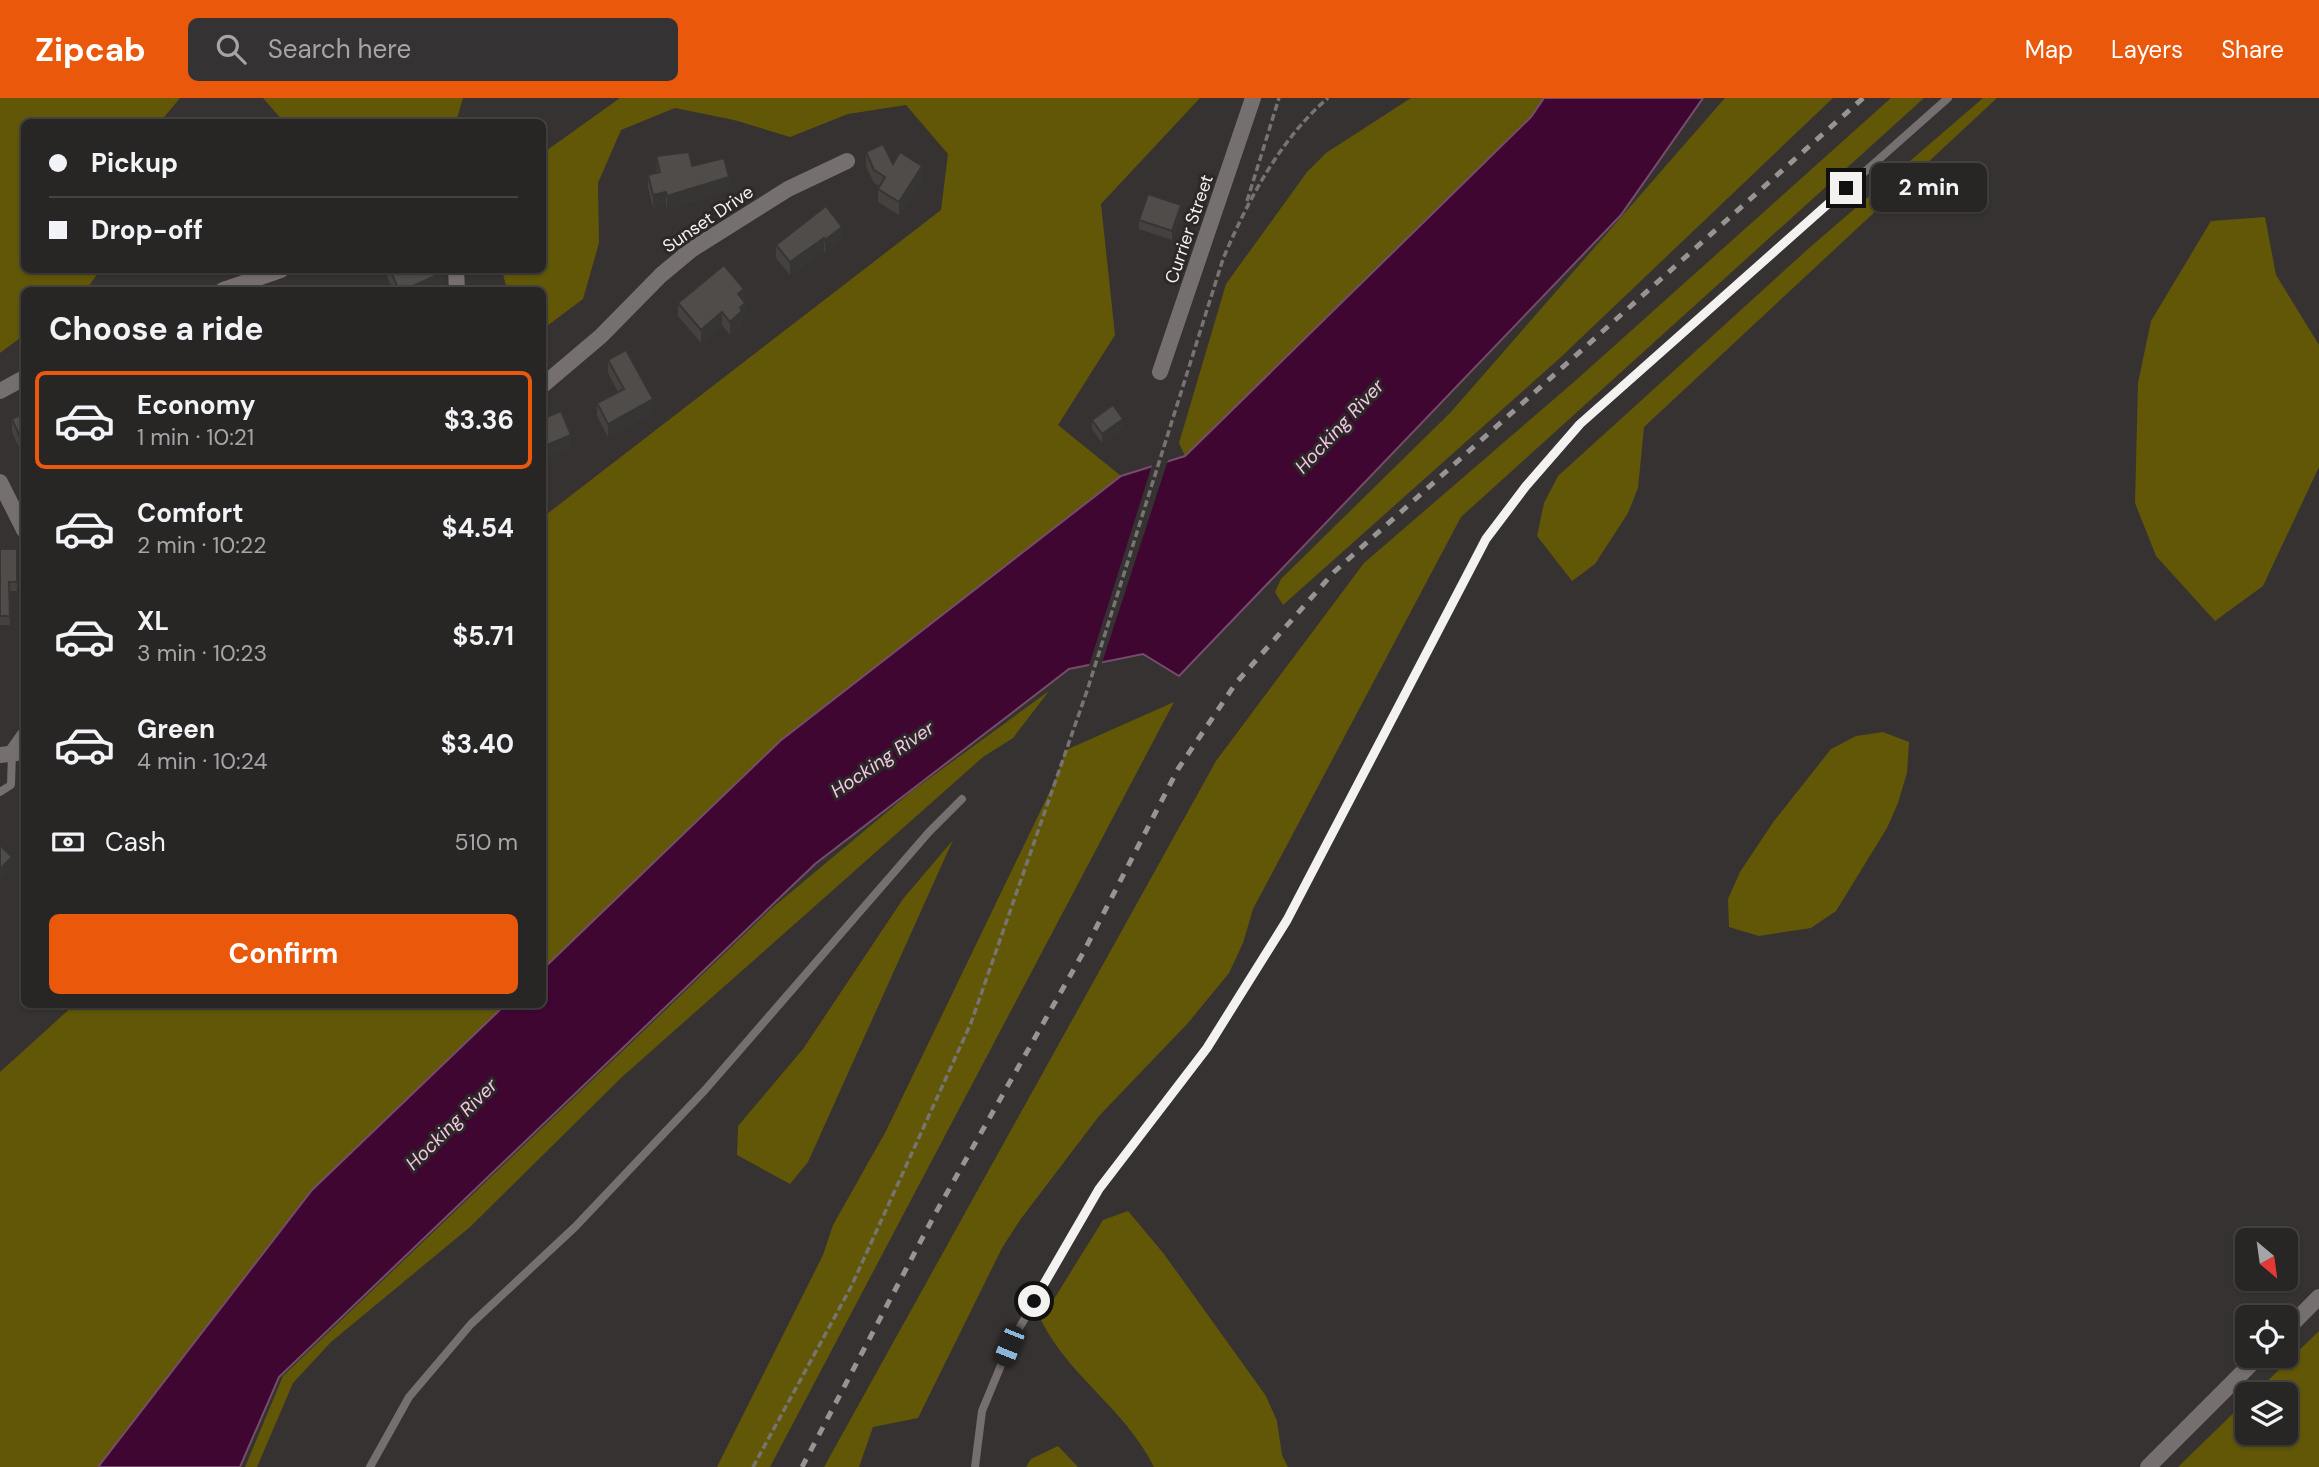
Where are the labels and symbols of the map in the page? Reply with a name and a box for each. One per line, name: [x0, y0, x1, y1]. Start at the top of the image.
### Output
callout: 2 min: [1870, 164, 1986, 212]
street label: Currier Street: [1159, 171, 1219, 287]
route end: [1830, 172, 1862, 204]
street label: Sunset Drive: [658, 180, 758, 258]
water label: Hocking River: [1289, 373, 1390, 479]
water label: Hocking River: [826, 715, 940, 803]
water label: Hocking River: [400, 1072, 503, 1176]
north arrow: [2235, 1228, 2298, 1292]
route start: [1018, 1285, 1050, 1317]
car: [992, 1323, 1027, 1369]

